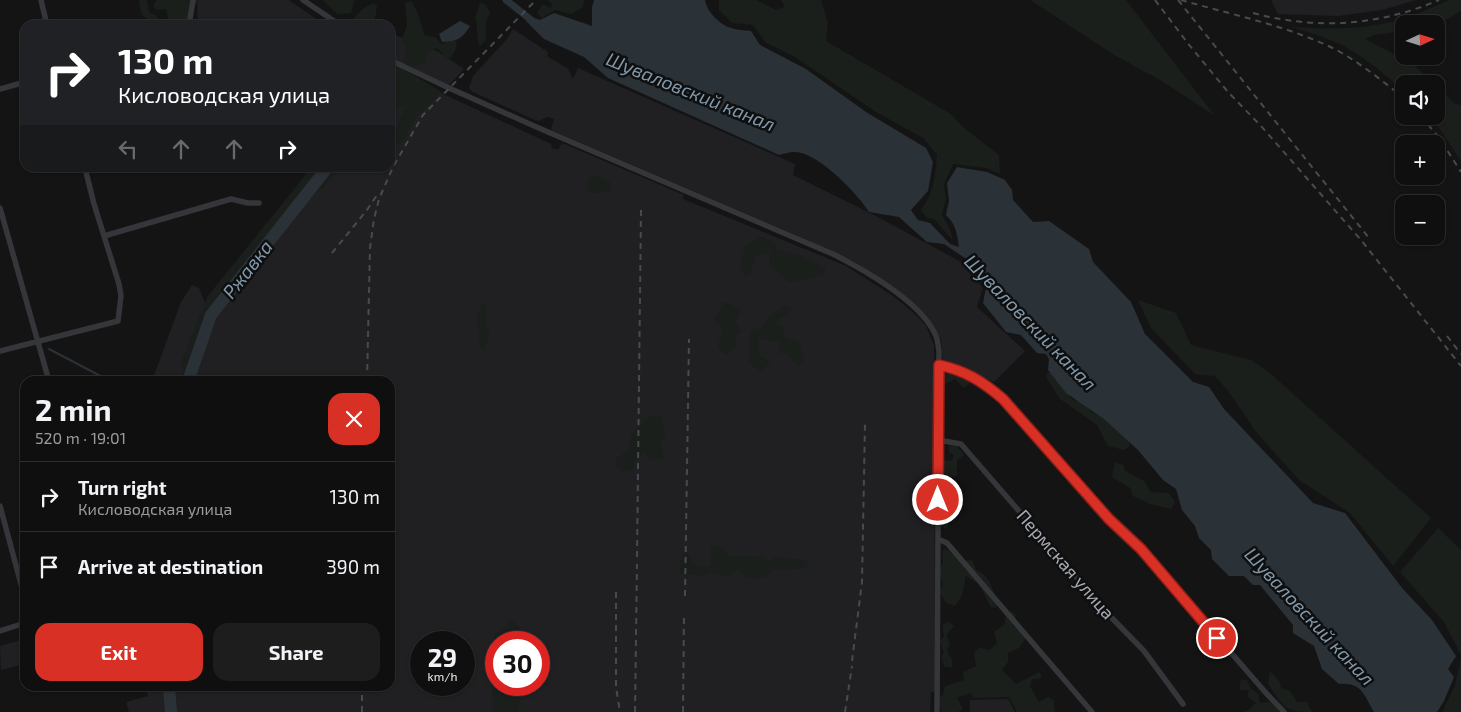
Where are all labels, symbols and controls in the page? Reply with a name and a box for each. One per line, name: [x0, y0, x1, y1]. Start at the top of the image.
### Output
north arrow: [1395, 15, 1445, 65]
map controls: [1395, 15, 1445, 245]
text: 130 m: [118, 39, 213, 81]
icon: right: [35, 40, 100, 105]
water label: Шуваловский канал: [603, 47, 779, 135]
button: sound: [1395, 75, 1445, 125]
text: Кисловодская улица: [118, 81, 330, 107]
icon: left: [114, 135, 142, 163]
icon: ahead: [167, 135, 195, 163]
icon: ahead: [220, 135, 248, 163]
icon: right: [273, 135, 301, 163]
button: +: [1395, 135, 1445, 185]
button: −: [1395, 195, 1445, 245]
water label: Ржавка: [217, 235, 277, 303]
water label: Шуваловский канал: [960, 249, 1102, 395]
text: 2 min: [35, 391, 112, 427]
button: close: [328, 393, 380, 445]
text: 520 m · 19:01: [35, 428, 126, 447]
position arrow: [911, 473, 963, 525]
text: Turn right: [78, 476, 166, 499]
icon: right: [35, 483, 63, 511]
text: 130 m: [330, 485, 380, 508]
text: Кисловодская улица: [78, 499, 232, 518]
street label: Пермская улица: [1012, 505, 1120, 623]
water label: Шуваловский канал: [1240, 542, 1380, 690]
icon: arrive: [35, 553, 63, 581]
text: Arrive at destination: [78, 555, 263, 578]
text: 390 m: [326, 555, 380, 578]
pin: [1196, 617, 1238, 659]
button: Exit: [35, 623, 203, 681]
button: Share: [213, 623, 380, 681]
icon: arrive: [1203, 624, 1231, 652]
speed limit sign: 30: [485, 631, 550, 696]
text: 29: [428, 642, 457, 672]
text: km/h: [428, 669, 457, 683]

